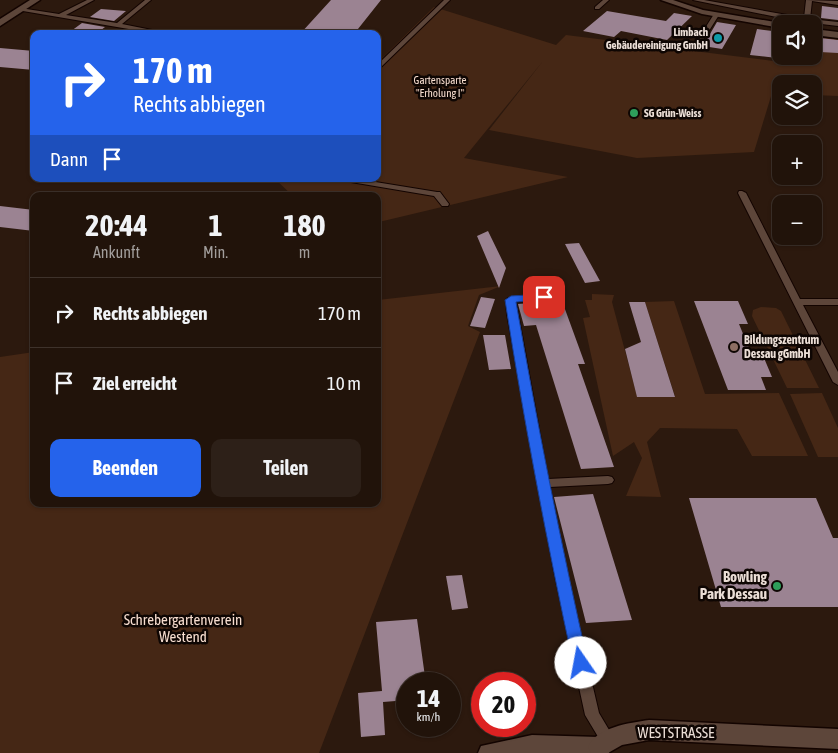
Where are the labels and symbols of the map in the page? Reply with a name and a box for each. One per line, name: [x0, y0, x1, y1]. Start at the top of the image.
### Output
place label: Limbach Gebäudereinigung GmbH: [606, 26, 708, 51]
marker: Limbach Gebäudereinigung GmbH: [712, 32, 724, 44]
park label: Gartensparte "Erholung I": [414, 74, 466, 99]
marker: SG Grün-Weiss: [628, 107, 640, 119]
place label: SG Grün-Weiss: [644, 107, 701, 119]
pin: [523, 276, 565, 318]
place label: Bildungszentrum Dessau gGmbH: [744, 333, 819, 361]
marker: Bildungszentrum Dessau gGmbH: [728, 341, 740, 353]
place label: Bowling Park Dessau: [700, 568, 768, 602]
marker: Bowling Park Dessau: [771, 580, 783, 592]
park label: Schrebergartenverein Westend: [124, 611, 242, 645]
position arrow: [554, 636, 606, 688]
speed limit sign: 20: [471, 672, 536, 737]
street label: WESTSTRASSE: [638, 724, 715, 741]

